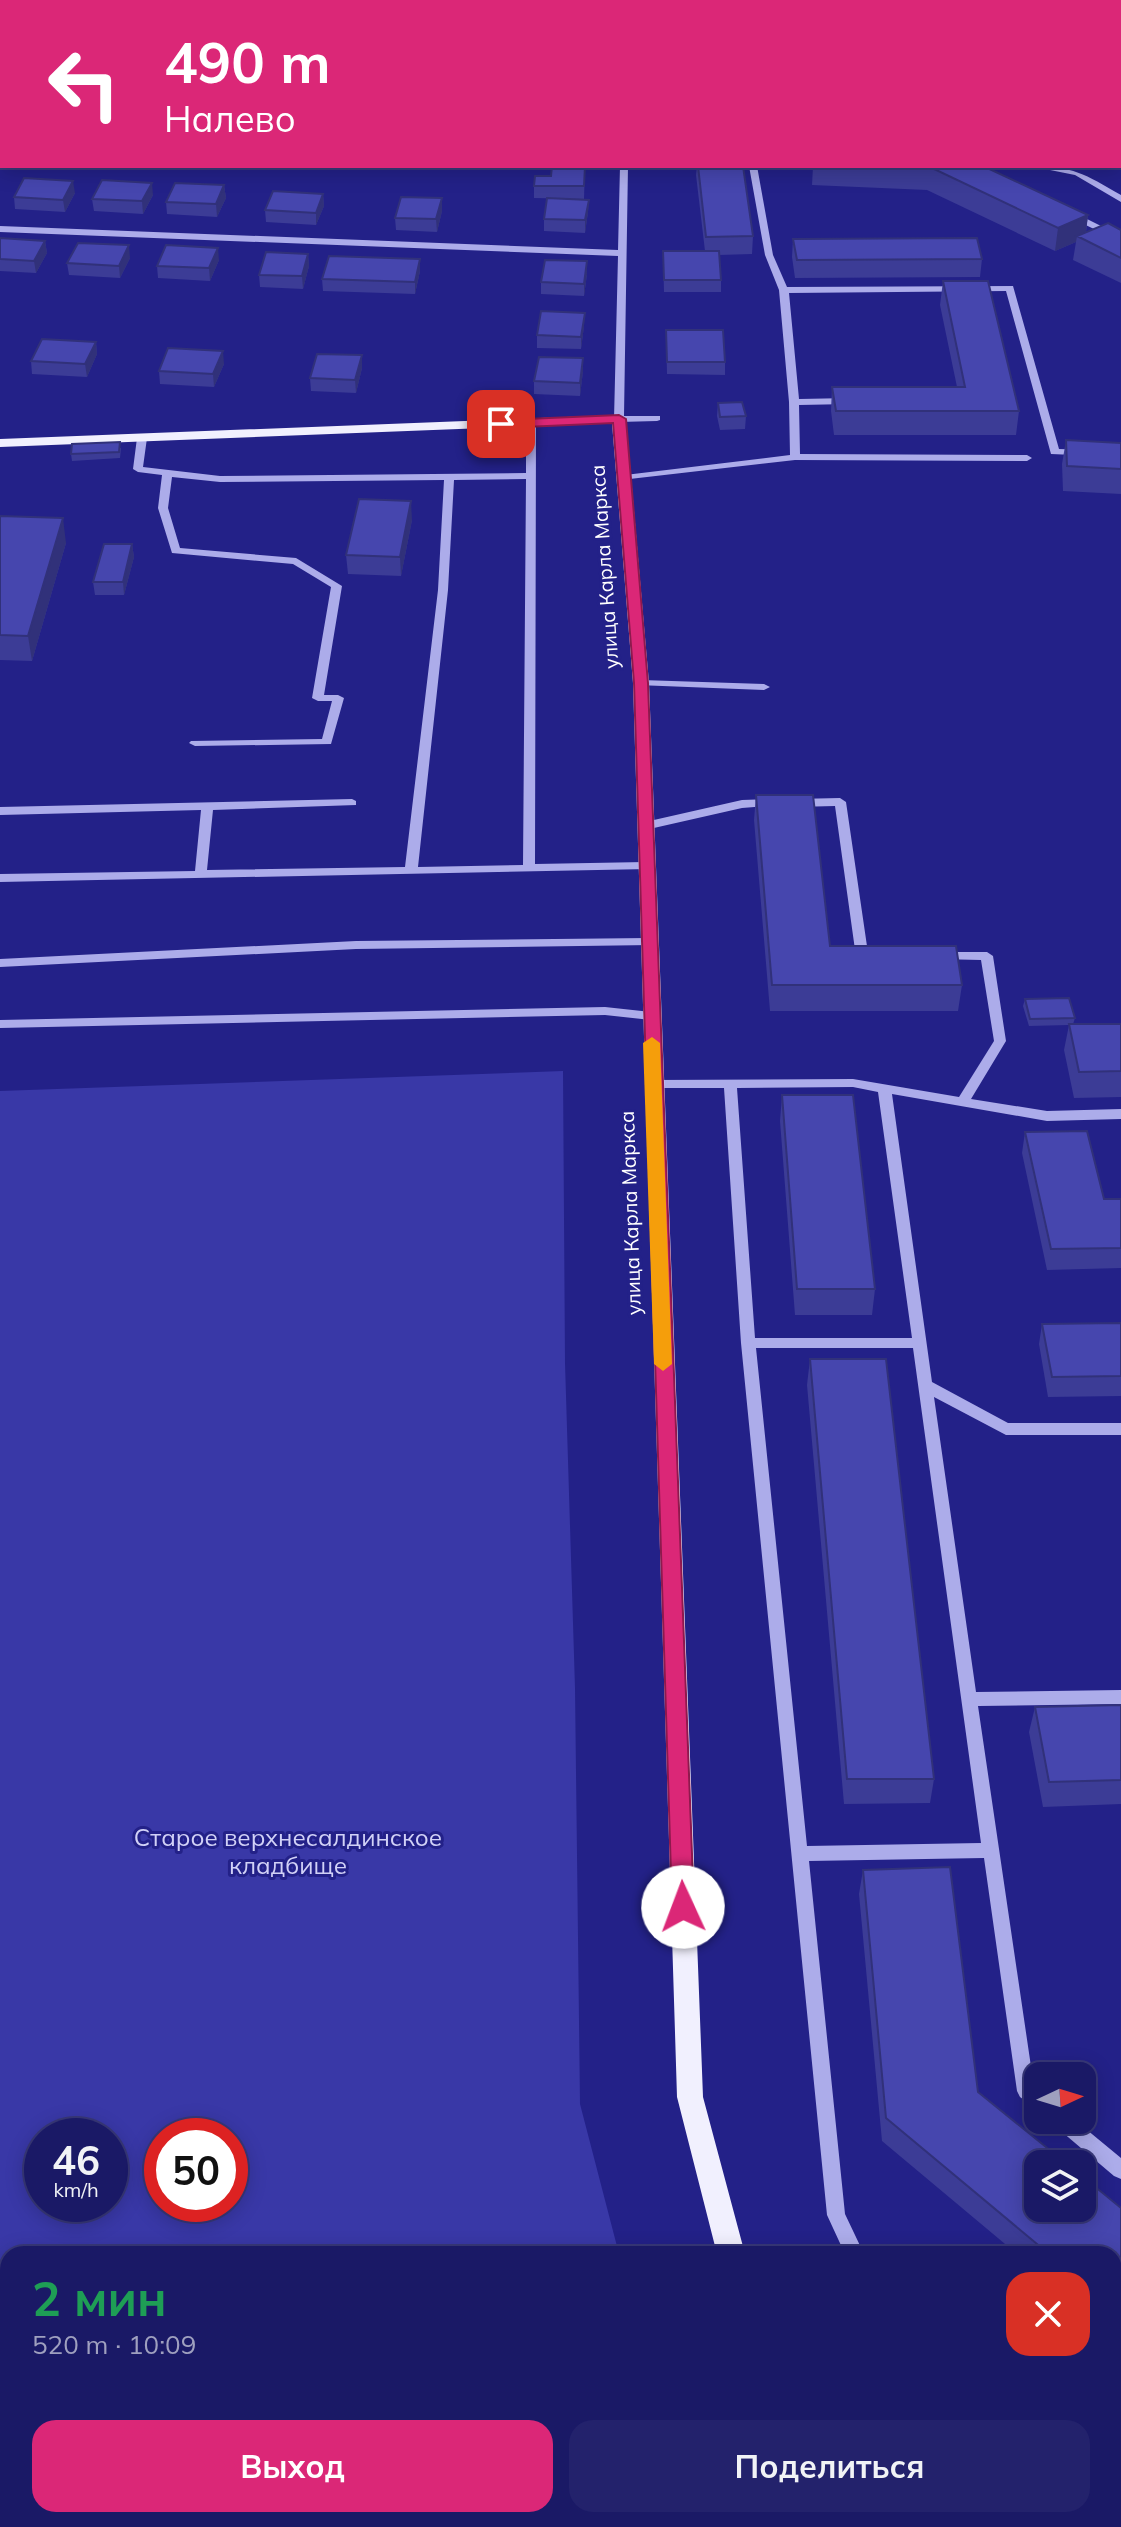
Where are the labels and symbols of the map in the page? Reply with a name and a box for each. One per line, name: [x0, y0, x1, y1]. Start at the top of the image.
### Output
pin: [467, 390, 535, 458]
street label: улица Карла Маркса: [584, 464, 624, 670]
street label: улица Карла Маркса: [614, 1110, 646, 1316]
park label: Старое верхнесалдинское кладбище: [134, 1822, 442, 1880]
position arrow: [641, 1865, 725, 1949]
north arrow: [1024, 2062, 1096, 2134]
speed limit sign: 50: [144, 2118, 248, 2222]

